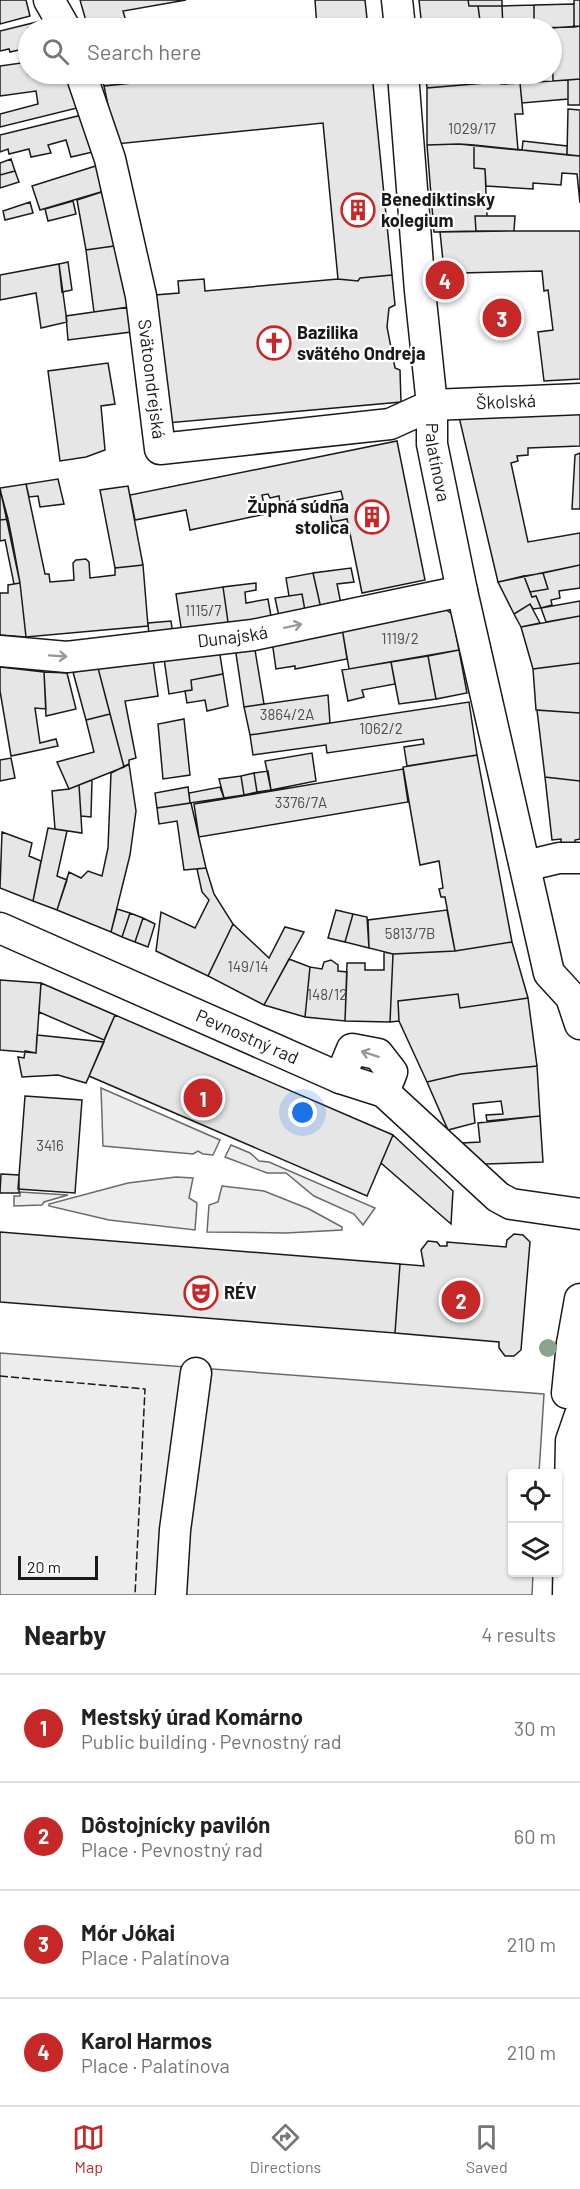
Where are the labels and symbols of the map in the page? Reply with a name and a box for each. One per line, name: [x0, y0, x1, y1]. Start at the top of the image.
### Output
house number: 1029/17: [448, 119, 496, 137]
place label: Benediktinsky kolegium: [381, 188, 495, 231]
building icon: Benediktinsky kolegium: [340, 192, 376, 228]
pin: 4: [426, 258, 464, 302]
pin: 3: [482, 296, 522, 340]
street label: Svätoondrejská: [134, 318, 171, 440]
place label: Bazilika svätého Ondreja: [297, 321, 425, 364]
church icon: Bazilika svätého Ondreja: [256, 325, 292, 361]
street label: Školská: [476, 389, 536, 413]
street label: Palatínova: [422, 423, 456, 504]
place label: Župná súdna stolica: [248, 495, 349, 538]
building icon: Župná súdna stolica: [354, 499, 390, 535]
house number: 1115/7: [185, 601, 221, 619]
street label: Dunajská: [196, 620, 269, 651]
one-way arrow: [283, 620, 302, 632]
house number: 1119/2: [381, 629, 419, 647]
one-way arrow: [48, 651, 68, 662]
house number: 3864/2A: [260, 705, 314, 723]
house number: 1062/2: [359, 719, 403, 737]
house number: 3376/7A: [275, 793, 327, 811]
house number: 5813/7B: [385, 924, 435, 942]
house number: 149/14: [228, 957, 268, 975]
house number: 148/12: [307, 985, 347, 1003]
street label: Pevnostný rad: [193, 1004, 302, 1068]
one-way arrow: [361, 1048, 380, 1059]
pin: 1: [184, 1076, 222, 1120]
your location: [288, 1098, 317, 1127]
house number: 3416: [36, 1136, 64, 1154]
theatre icon: RÉV: [183, 1275, 219, 1311]
pin: 2: [442, 1278, 480, 1322]
place label: RÉV: [224, 1281, 257, 1303]
scale bar: [18, 1553, 98, 1580]

